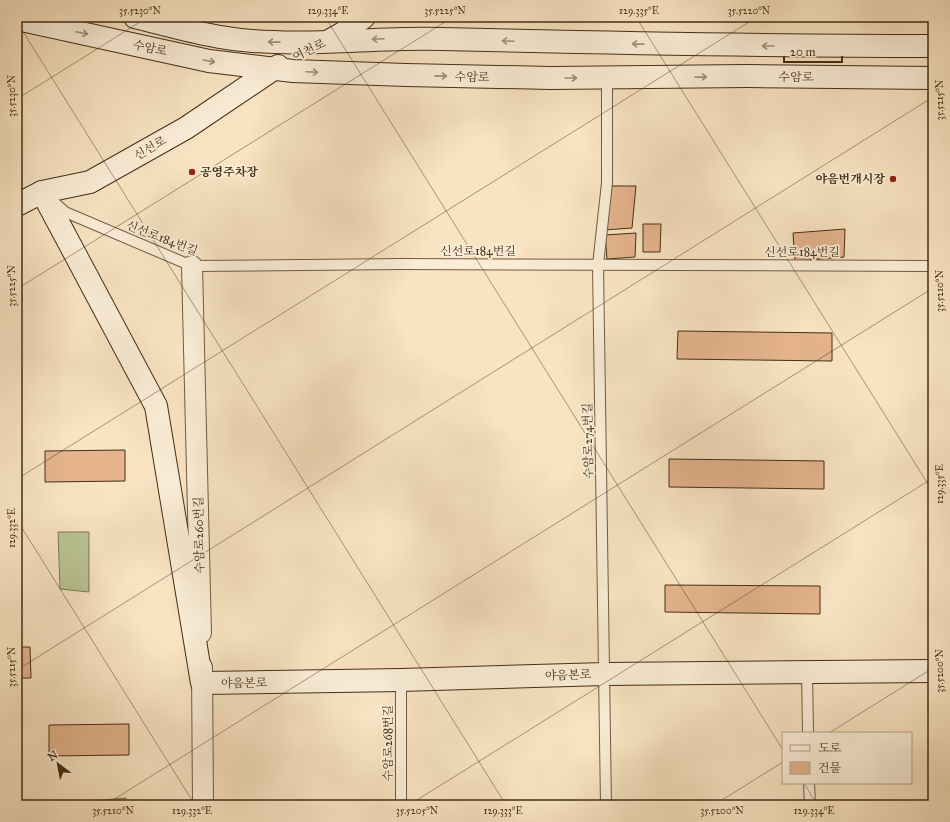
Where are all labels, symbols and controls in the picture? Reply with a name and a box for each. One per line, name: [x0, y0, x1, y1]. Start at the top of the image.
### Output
text: 35.5230°N: [119, 5, 161, 17]
text: 129.334°E: [308, 5, 348, 17]
text: 35.5225°N: [424, 5, 466, 17]
text: 129.335°E: [619, 5, 659, 17]
text: 35.5220°N: [728, 5, 771, 17]
one-way arrow: [76, 30, 89, 38]
street label: 여천로: [290, 36, 328, 64]
one-way arrow: [372, 36, 385, 43]
one-way arrow: [502, 37, 515, 45]
street label: 수암로: [132, 38, 169, 59]
one-way arrow: [268, 38, 281, 46]
scale bar: [784, 38, 842, 64]
one-way arrow: [632, 40, 645, 47]
one-way arrow: [762, 42, 775, 50]
text: 20 m: [790, 45, 816, 59]
one-way arrow: [203, 57, 216, 65]
one-way arrow: [305, 68, 318, 75]
street label: 수암로: [454, 70, 490, 84]
street label: 수암로: [779, 70, 814, 84]
one-way arrow: [434, 72, 447, 80]
one-way arrow: [694, 73, 707, 81]
one-way arrow: [564, 74, 577, 82]
text: 35.5230°N: [6, 75, 18, 117]
text: 35.5215°N: [934, 79, 946, 120]
street label: 신선로: [131, 133, 169, 163]
place label: 공영주차장: [200, 165, 258, 179]
marker: 공영주차장: [187, 167, 197, 177]
place label: 야음번개시장: [815, 172, 885, 186]
marker: 야음번개시장: [888, 174, 898, 184]
street label: 신선로184번길: [124, 218, 200, 258]
street label: 신선로184번길: [440, 244, 516, 258]
street label: 신선로184번길: [764, 245, 840, 259]
text: 35.5225°N: [6, 265, 18, 307]
text: 35.5210°N: [934, 270, 946, 312]
street label: 수암로274번길: [580, 403, 596, 479]
text: 129.335°E: [934, 464, 946, 504]
street label: 수암로260번길: [191, 496, 207, 574]
text: 129.332°E: [6, 508, 18, 548]
text: 35.5215°N: [6, 646, 18, 687]
text: 35.5200°N: [934, 649, 946, 693]
street label: 야음본로: [545, 667, 592, 683]
street label: 야음본로: [221, 676, 268, 690]
street label: 수암로268번길: [381, 705, 395, 781]
legend: [782, 732, 912, 784]
text: 도로: [818, 741, 842, 755]
north arrow: [38, 744, 78, 784]
text: N: [46, 748, 61, 764]
text: 건물: [818, 761, 842, 775]
text: 35.5210°N: [92, 805, 134, 817]
text: 129.332°E: [172, 805, 212, 817]
text: 35.5205°N: [396, 805, 439, 817]
text: 129.333°E: [483, 805, 523, 817]
text: 35.5200°N: [700, 805, 744, 817]
text: 129.334°E: [794, 805, 834, 817]

